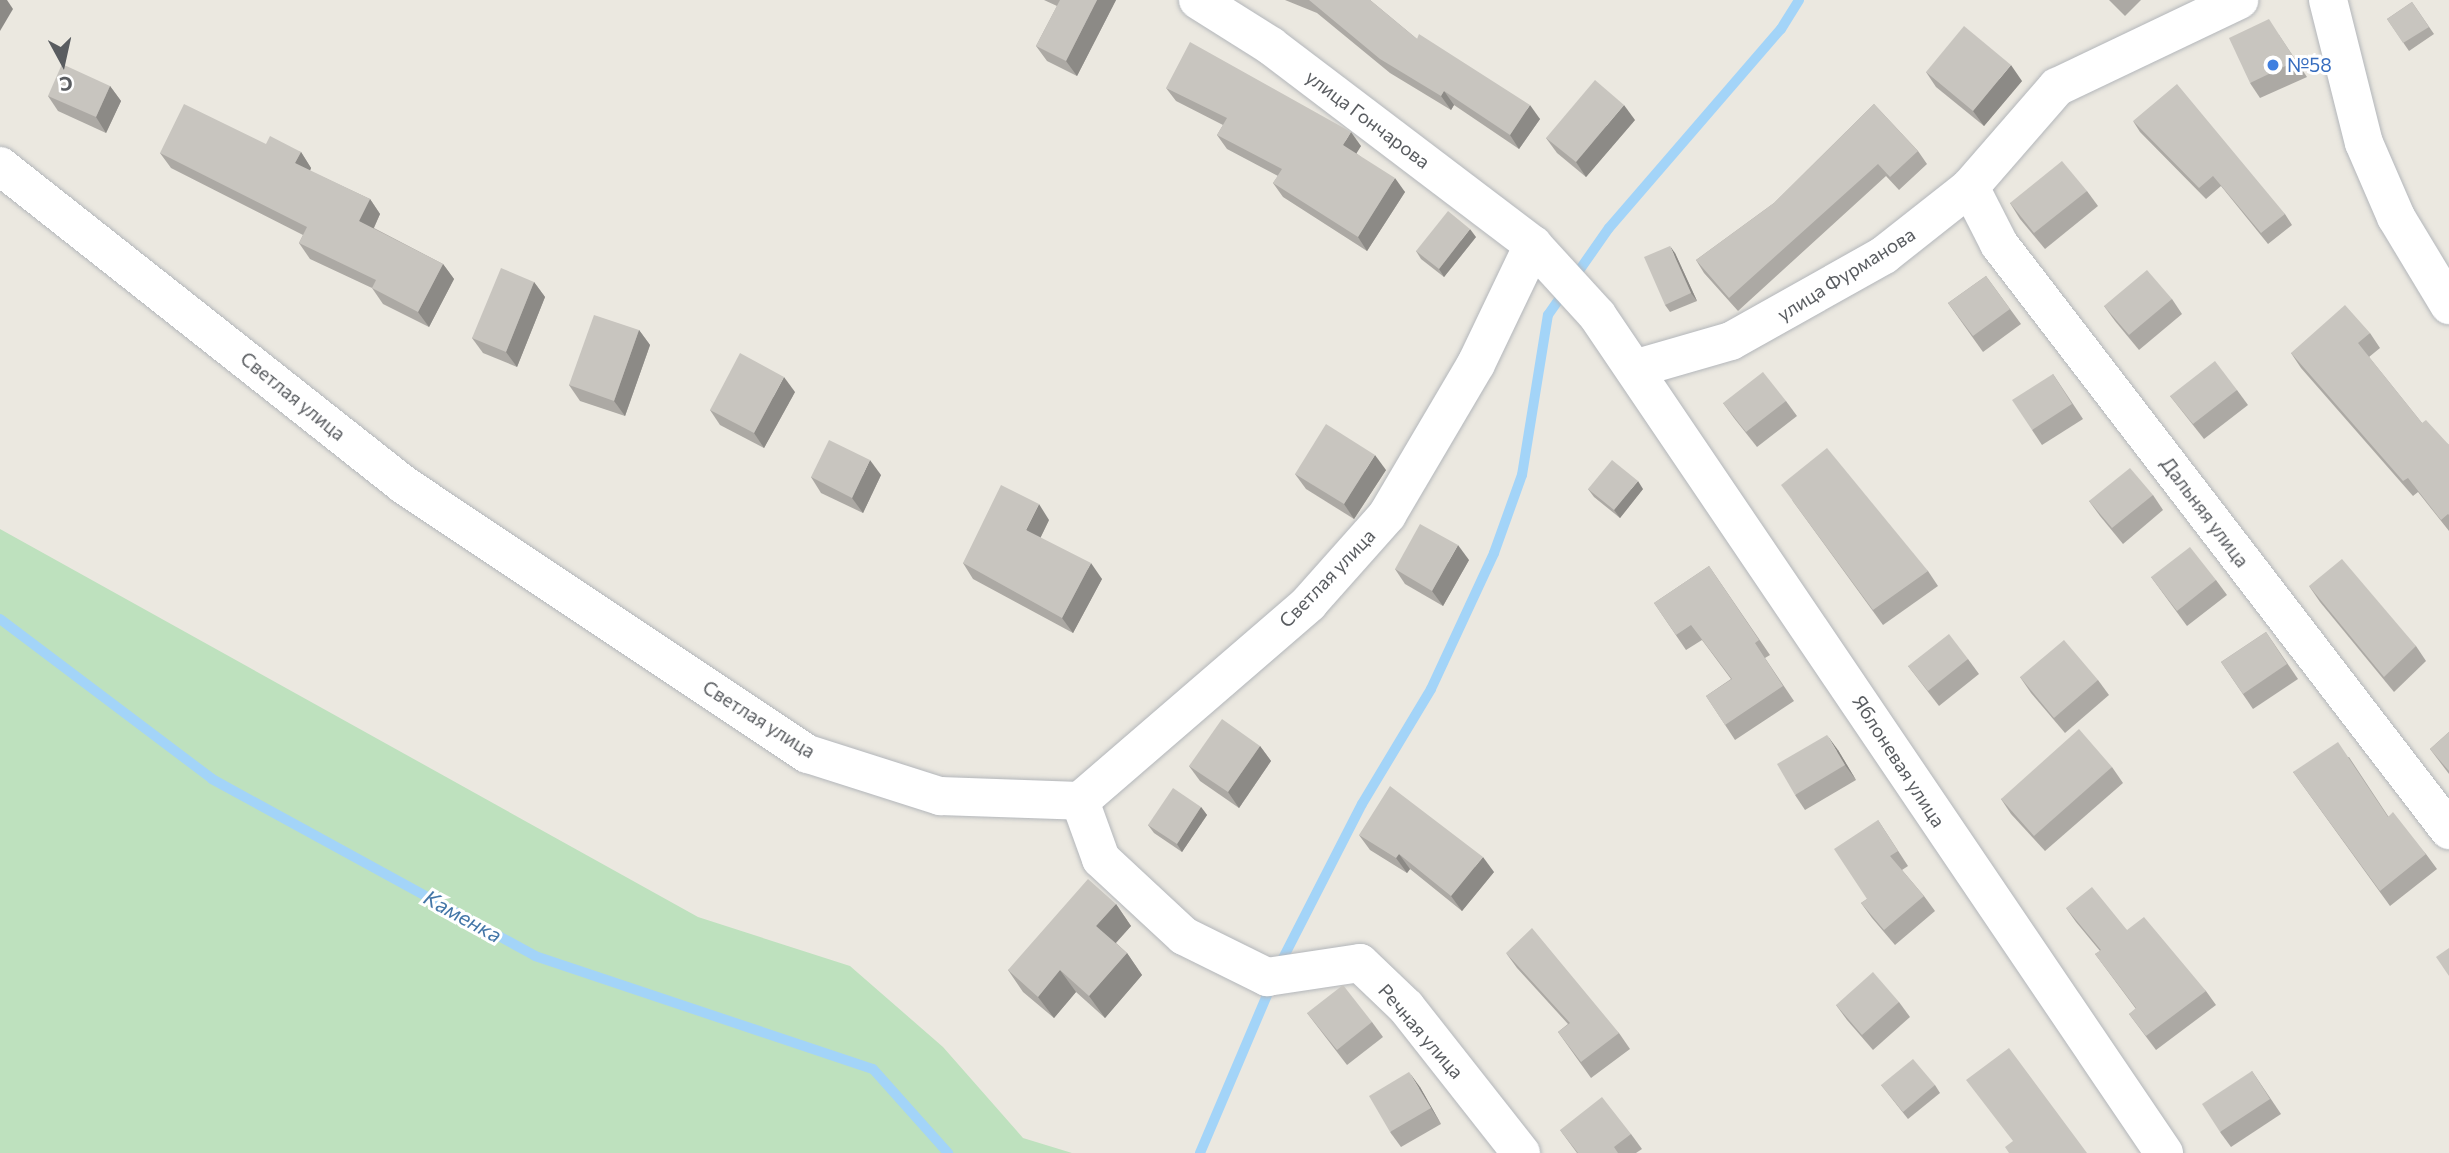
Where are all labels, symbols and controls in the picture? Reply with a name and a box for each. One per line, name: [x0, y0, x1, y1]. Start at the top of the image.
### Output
north arrow: [28, 28, 98, 98]
place label: №58: [2287, 54, 2332, 76]
marker: №58: [2265, 57, 2281, 73]
street label: улица Гончарова: [1301, 65, 1435, 173]
text: С: [58, 72, 74, 97]
street label: улица Фурманова: [1773, 222, 1919, 326]
street label: Светлая улица: [236, 347, 350, 445]
street label: Дальняя улица: [2156, 452, 2254, 572]
street label: Светлая улица: [1274, 524, 1380, 632]
street label: Светлая улица: [699, 675, 819, 763]
street label: Яблоневая улица: [1848, 691, 1950, 831]
water label: Каменка: [420, 884, 506, 948]
street label: Речная улица: [1374, 979, 1468, 1083]

